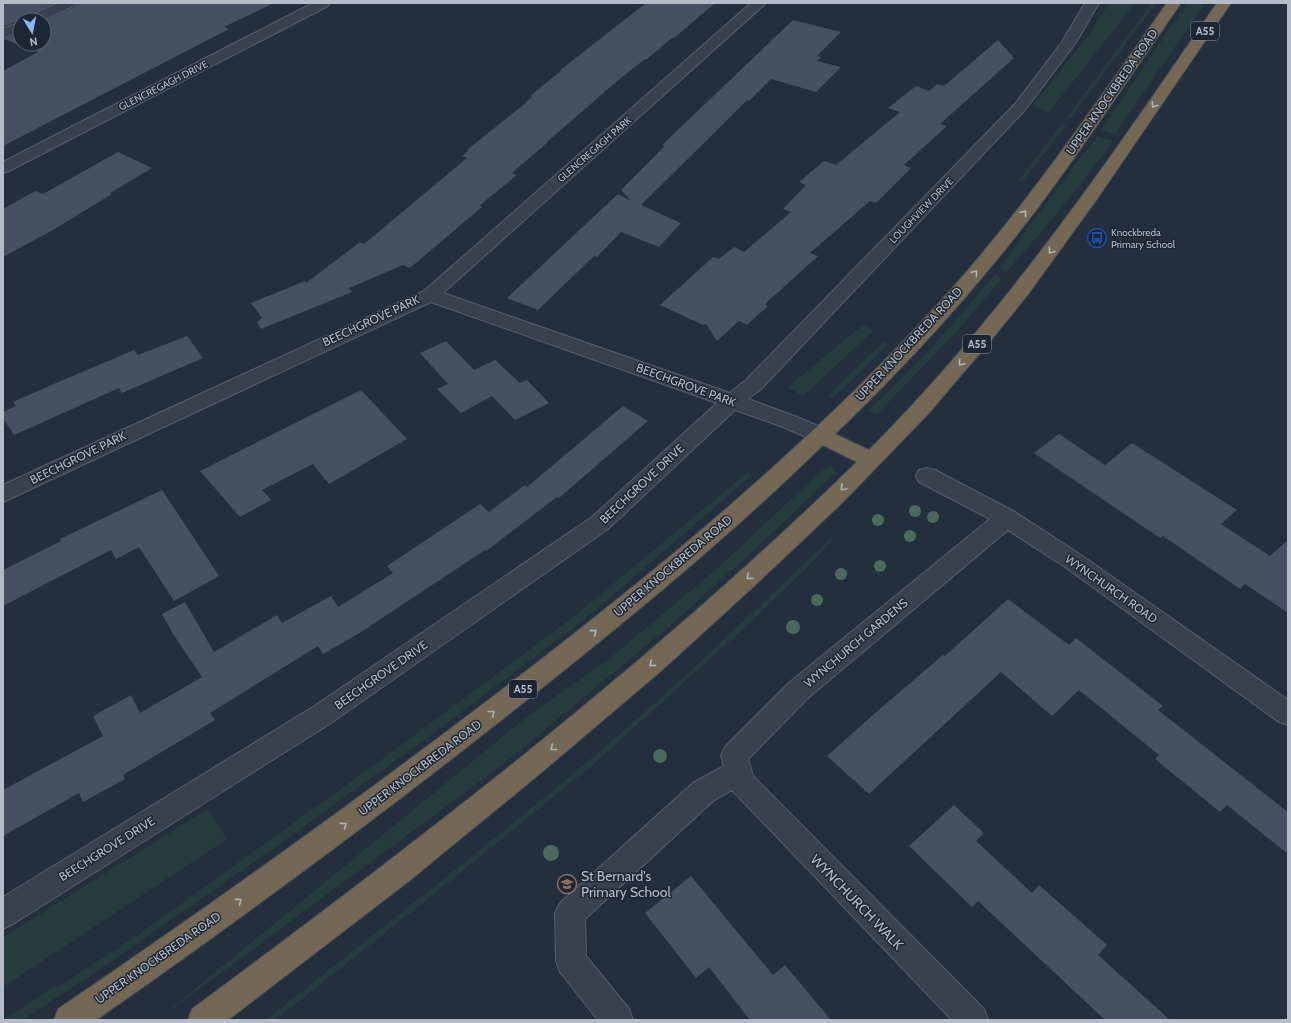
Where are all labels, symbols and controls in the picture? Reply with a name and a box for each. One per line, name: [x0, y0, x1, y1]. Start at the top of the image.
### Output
north arrow: [12, 12, 52, 52]
road number: A55: [1191, 22, 1219, 40]
street label: UPPER KNOCKBREDA ROAD: [1062, 26, 1161, 157]
text: N: [29, 34, 39, 49]
street label: GLENCREGAGH DRIVE: [117, 57, 210, 114]
one-way arrow: [1152, 101, 1159, 108]
street label: GLENCREGAGH PARK: [555, 113, 634, 185]
street label: LOUGHVIEW DRIVE: [887, 174, 957, 246]
one-way arrow: [1020, 210, 1027, 217]
place label: Knockbreda Primary School: [1111, 226, 1176, 251]
bus stop icon: Knockbreda Primary School: [1086, 227, 1108, 249]
one-way arrow: [1049, 246, 1056, 253]
one-way arrow: [970, 270, 977, 277]
street label: UPPER KNOCKBREDA ROAD: [852, 284, 965, 404]
street label: BEECHGROVE PARK: [320, 291, 422, 350]
road number: A55: [963, 335, 991, 353]
one-way arrow: [959, 359, 966, 366]
street label: BEECHGROVE PARK: [634, 360, 738, 410]
street label: BEECHGROVE PARK: [27, 428, 128, 487]
street label: BEECHGROVE DRIVE: [596, 440, 687, 527]
one-way arrow: [840, 483, 848, 491]
street label: UPPER KNOCKBREDA ROAD: [610, 512, 735, 620]
street label: WYNCHURCH ROAD: [1062, 551, 1161, 626]
one-way arrow: [746, 573, 754, 580]
street label: WYNCHURCH GARDENS: [801, 595, 910, 690]
one-way arrow: [590, 630, 597, 637]
street label: BEECHGROVE DRIVE: [331, 637, 430, 712]
one-way arrow: [650, 659, 657, 666]
road number: A55: [509, 680, 537, 698]
one-way arrow: [488, 711, 495, 718]
street label: UPPER KNOCKBREDA ROAD: [355, 716, 484, 819]
one-way arrow: [551, 744, 558, 751]
street label: BEECHGROVE DRIVE: [56, 813, 158, 884]
one-way arrow: [339, 823, 346, 830]
street label: WYNCHURCH WALK: [807, 850, 907, 954]
place label: St Bernard's Primary School: [581, 867, 671, 901]
school or university icon: St Bernard's Primary School: [556, 873, 578, 895]
one-way arrow: [234, 899, 241, 906]
street label: UPPER KNOCKBREDA ROAD: [92, 908, 224, 1007]

